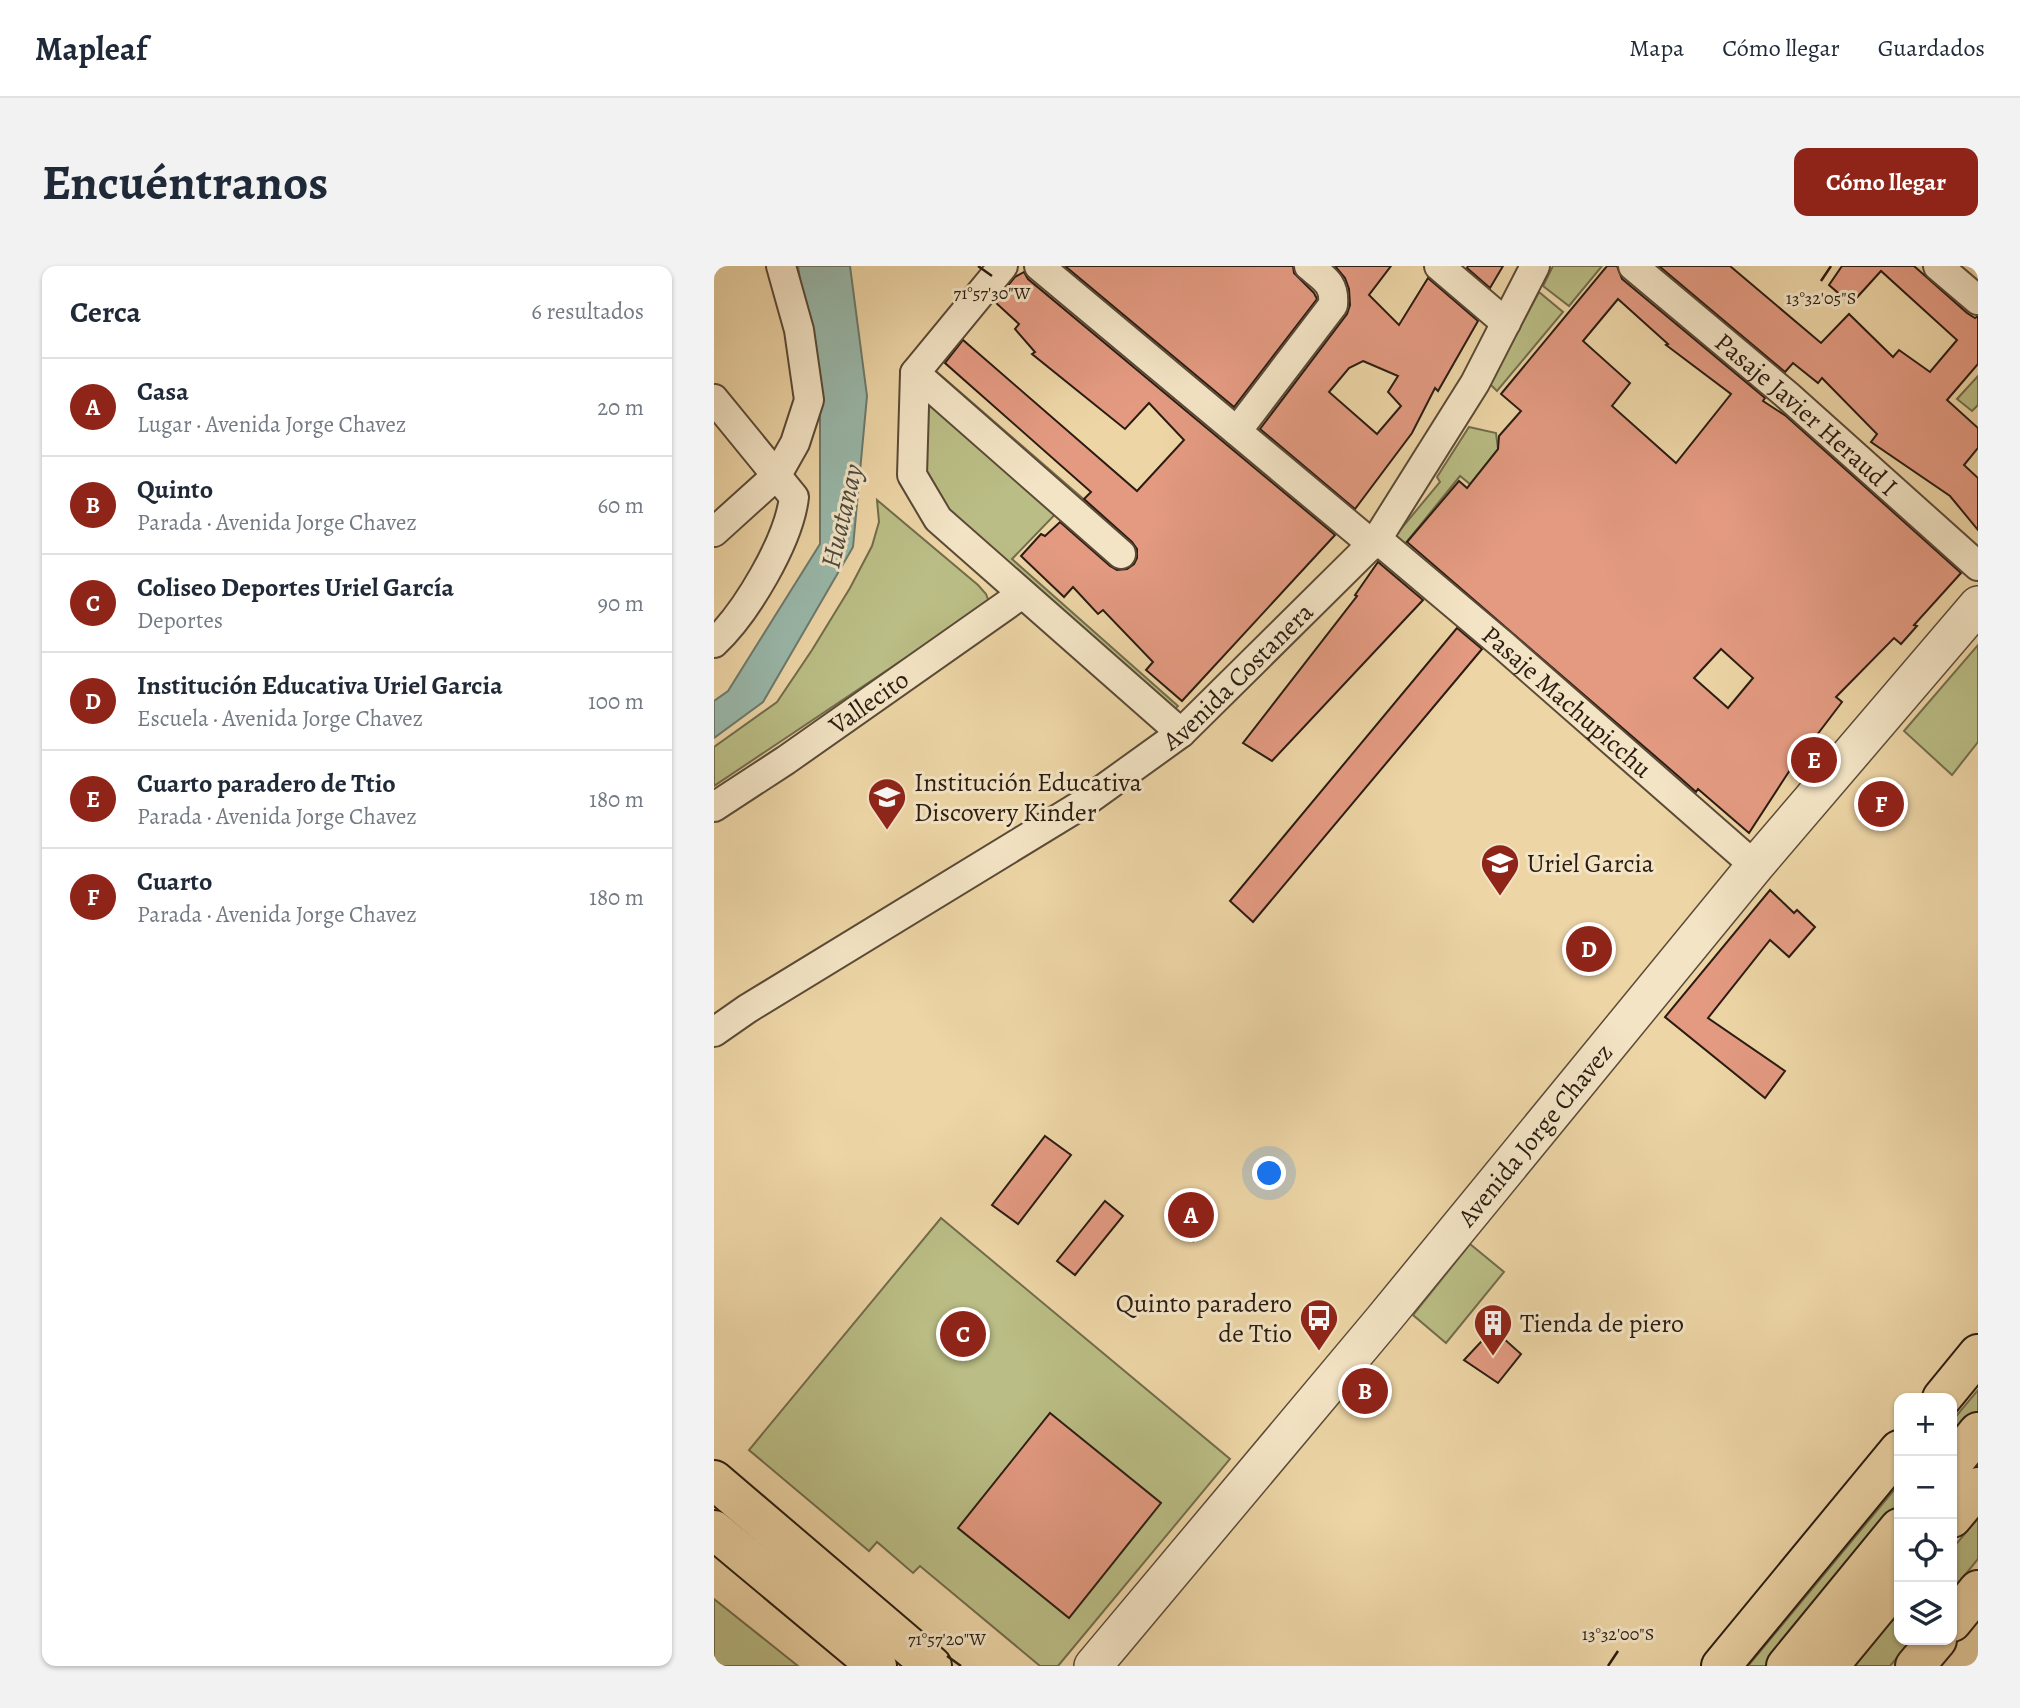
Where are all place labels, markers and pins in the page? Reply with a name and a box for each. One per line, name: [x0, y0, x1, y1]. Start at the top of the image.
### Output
pin: E: [1791, 734, 1837, 786]
place label: Institución Educativa Discovery Kinder: [914, 765, 1142, 830]
school or university icon: Institución Educativa Discovery Kinder: [866, 776, 908, 831]
pin: F: [1858, 778, 1904, 830]
school or university icon: Uriel Garcia: [1479, 842, 1521, 897]
place label: Uriel Garcia: [1527, 846, 1654, 881]
pin: D: [1566, 923, 1612, 975]
pin: A: [1168, 1189, 1214, 1241]
place label: Quinto paradero de Ttio: [1116, 1286, 1292, 1351]
bus stop icon: Quinto paradero de Ttio: [1298, 1297, 1340, 1352]
building icon: Tienda de piero: [1472, 1302, 1514, 1357]
place label: Tienda de piero: [1520, 1306, 1684, 1341]
pin: C: [940, 1308, 986, 1360]
pin: B: [1342, 1365, 1388, 1417]

